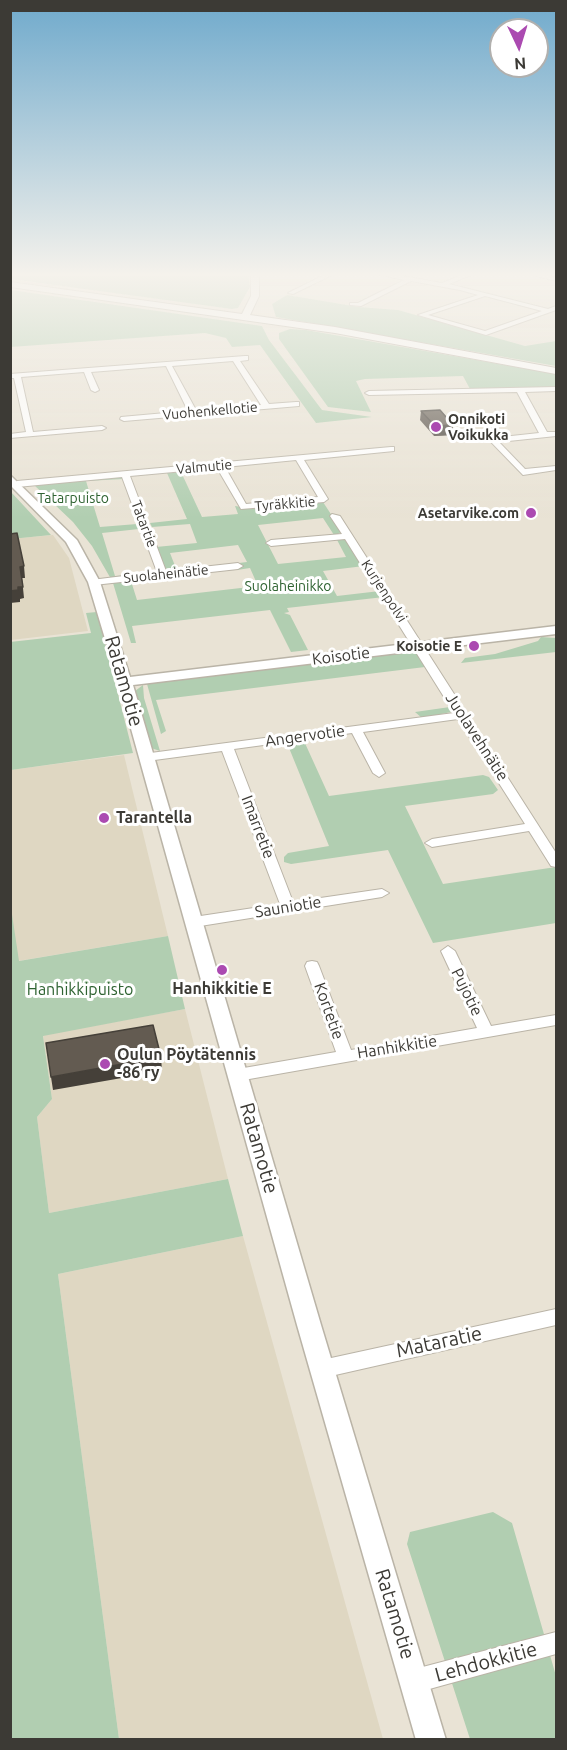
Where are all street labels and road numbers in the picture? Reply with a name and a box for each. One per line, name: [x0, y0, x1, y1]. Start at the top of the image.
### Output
street label: Vuohenkellotie: [162, 398, 258, 424]
street label: Valmutie: [175, 456, 233, 478]
street label: Tyräkkitie: [254, 493, 316, 515]
street label: Tatartie: [127, 498, 161, 550]
street label: Kurjenpolvi: [358, 557, 410, 625]
street label: Suolaheinätie: [123, 561, 209, 587]
street label: Ratamotie: [100, 633, 148, 729]
street label: Koisotie: [311, 643, 371, 669]
street label: Juolavehnätie: [441, 689, 513, 785]
street label: Angervotie: [264, 721, 346, 751]
street label: Imarretie: [237, 793, 279, 861]
street label: Sauniotie: [253, 892, 323, 922]
street label: Pujotie: [447, 965, 487, 1019]
street label: Kortetie: [310, 980, 348, 1042]
street label: Hanhikkitie: [356, 1031, 438, 1063]
street label: Ratamotie: [235, 1100, 283, 1196]
street label: Mataratie: [394, 1321, 484, 1363]
street label: Ratamotie: [370, 1566, 420, 1662]
street label: Lehdokkitie: [432, 1637, 540, 1687]

